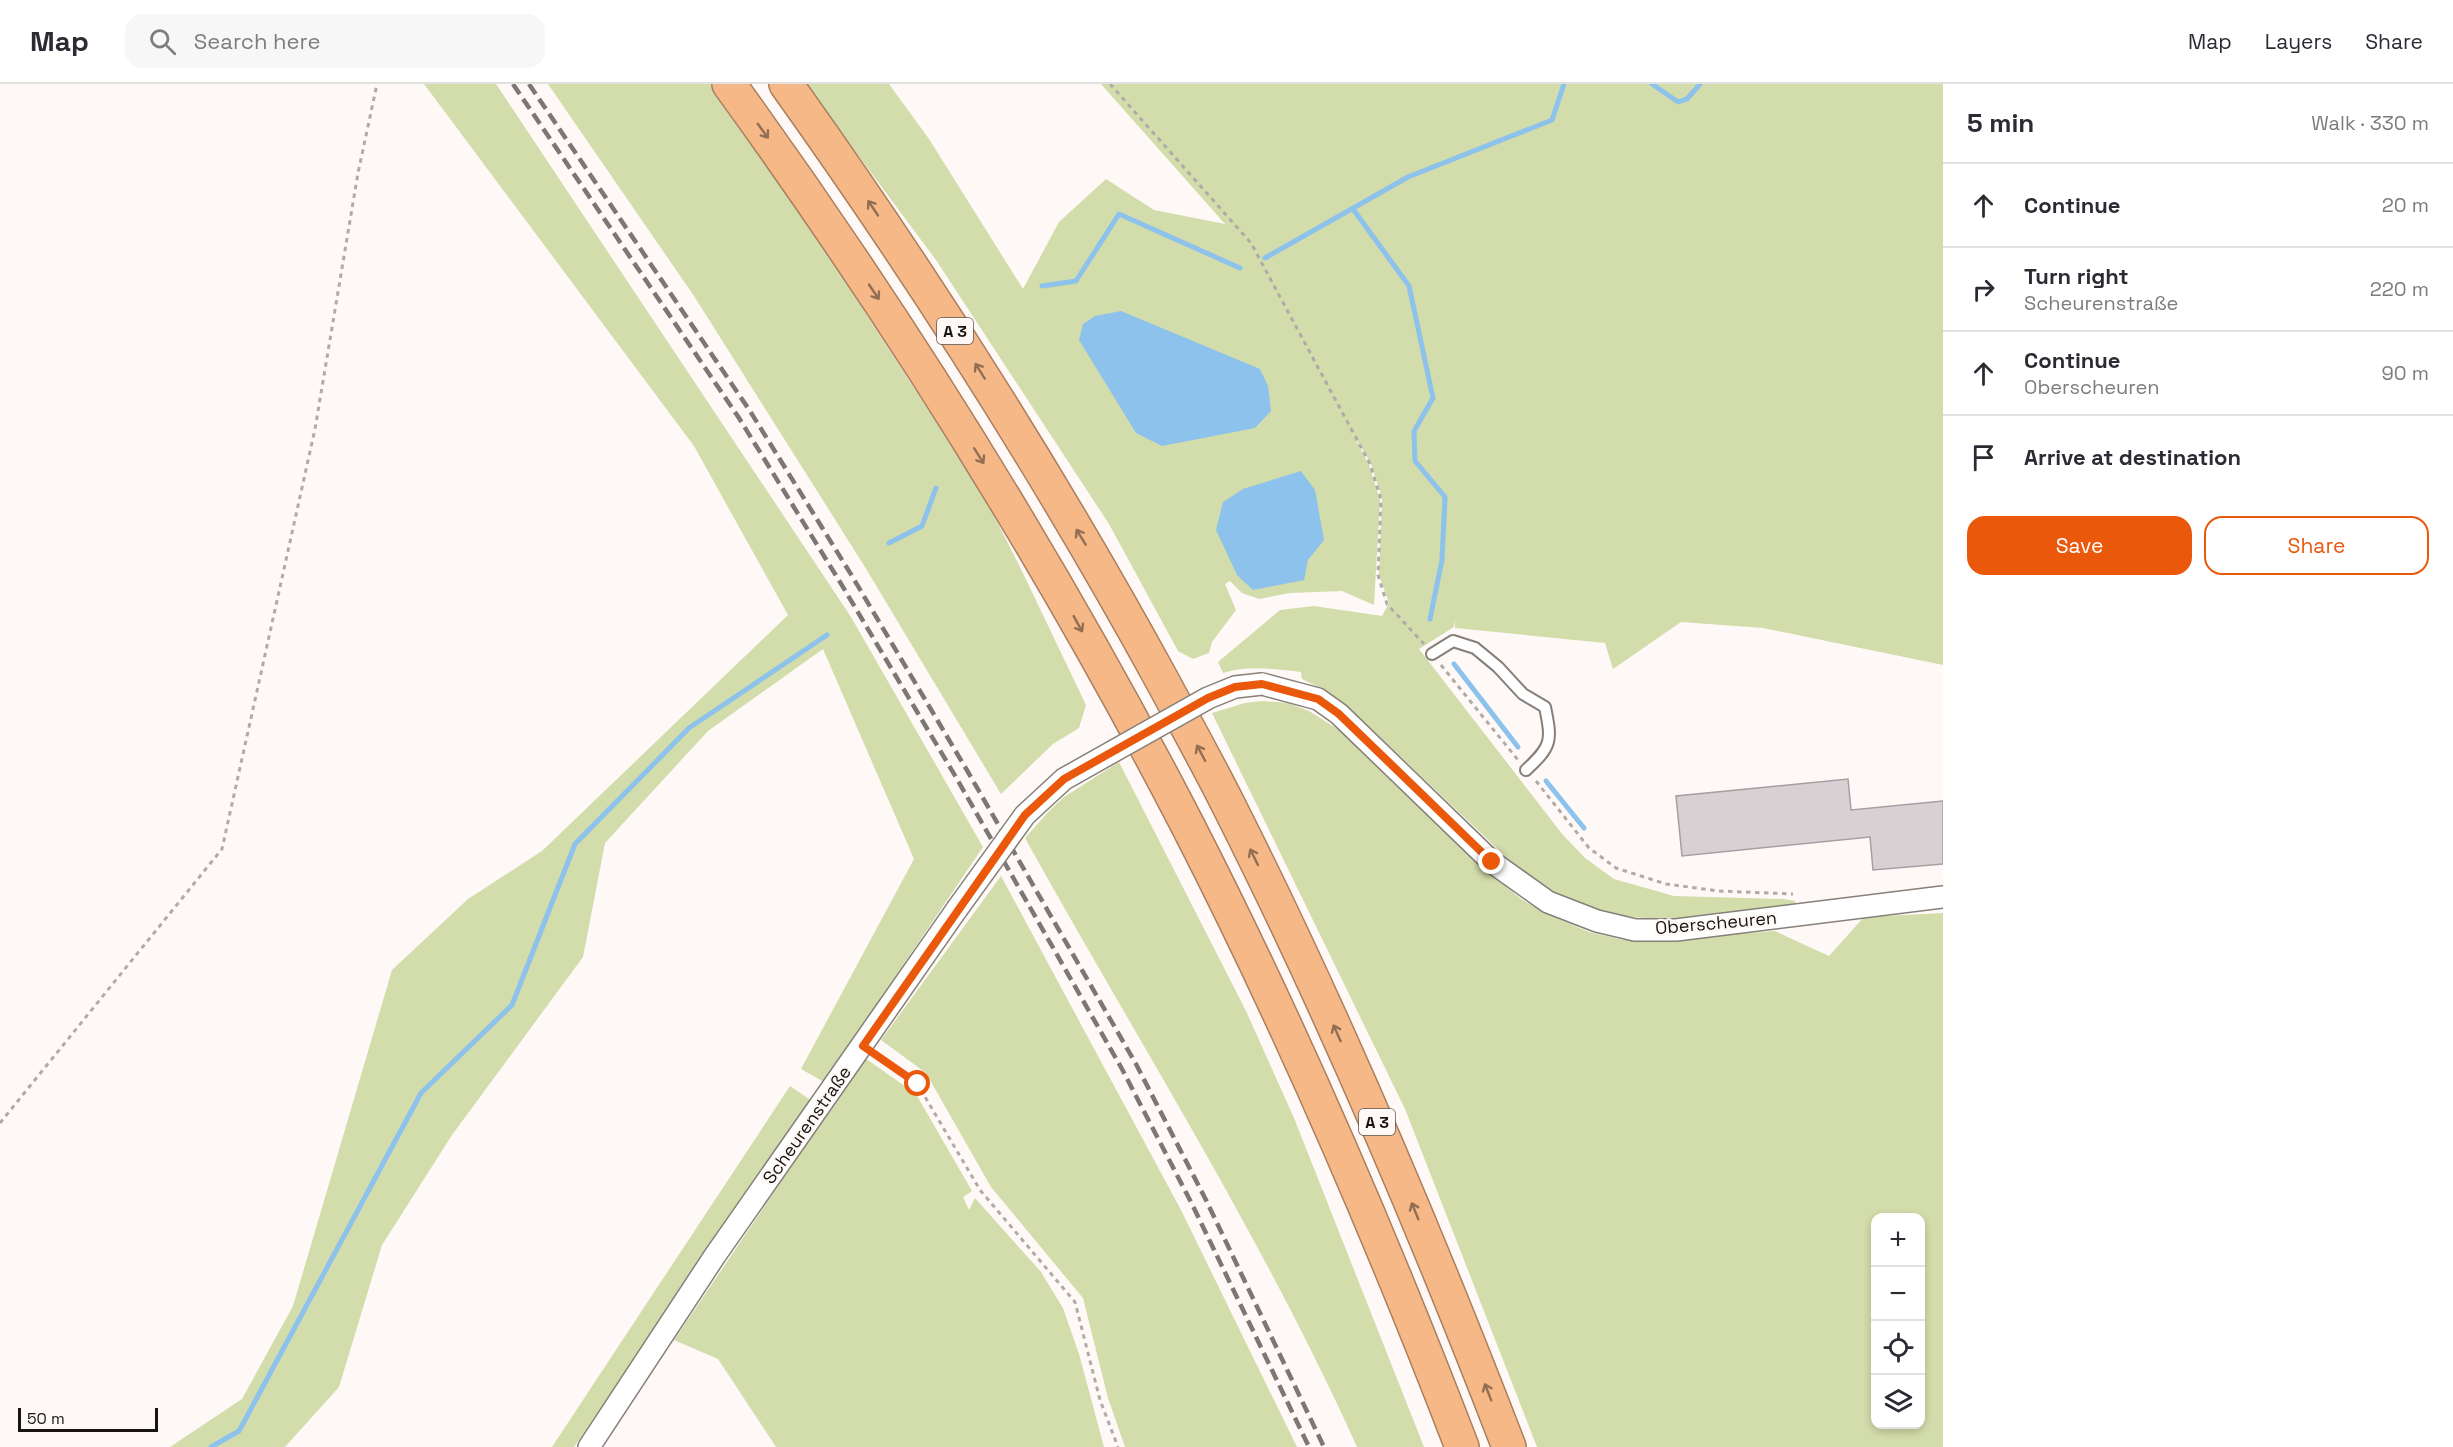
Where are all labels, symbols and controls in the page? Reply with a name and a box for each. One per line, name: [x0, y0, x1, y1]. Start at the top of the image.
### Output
search box: [125, 14, 545, 68]
text: Map: [30, 23, 89, 59]
icon: search: [146, 25, 179, 58]
text: Search here: [194, 27, 321, 55]
text: Map: [2188, 28, 2232, 55]
text: Layers: [2265, 28, 2332, 55]
text: Share: [2365, 28, 2423, 55]
text: 5 min: [1967, 106, 2034, 140]
text: Walk · 330 m: [2311, 110, 2429, 136]
one-way arrow: [757, 123, 769, 139]
icon: ahead: [1967, 189, 2000, 222]
text: Continue: [2024, 191, 2120, 219]
text: 20 m: [2382, 192, 2429, 218]
one-way arrow: [867, 200, 879, 216]
text: Turn right: [2024, 262, 2129, 290]
icon: right: [1967, 273, 2000, 306]
text: 220 m: [2370, 276, 2429, 302]
one-way arrow: [868, 283, 880, 299]
text: Scheurenstraße: [2024, 290, 2178, 316]
road number: A 3: [937, 318, 973, 344]
text: Continue: [2024, 346, 2120, 374]
icon: ahead: [1967, 357, 2000, 390]
text: 90 m: [2382, 360, 2429, 386]
one-way arrow: [974, 363, 986, 380]
text: Oberscheuren: [2024, 374, 2160, 400]
icon: arrive: [1967, 441, 2000, 474]
text: Arrive at destination: [2024, 443, 2241, 471]
one-way arrow: [973, 447, 985, 464]
button: Save: [1967, 516, 2192, 575]
button: Share: [2204, 516, 2429, 575]
one-way arrow: [1075, 529, 1087, 546]
one-way arrow: [1072, 615, 1084, 632]
one-way arrow: [1195, 744, 1206, 762]
one-way arrow: [1247, 848, 1259, 866]
route end: [1478, 848, 1504, 874]
street label: Oberscheuren: [1654, 906, 1778, 939]
one-way arrow: [1331, 1024, 1343, 1042]
street label: Scheurenstraße: [757, 1061, 856, 1188]
route start: [904, 1070, 930, 1096]
road number: A 3: [1359, 1109, 1395, 1135]
one-way arrow: [1409, 1203, 1420, 1221]
map controls: [1871, 1213, 1925, 1429]
button: +: [1871, 1213, 1925, 1267]
button: −: [1871, 1267, 1925, 1321]
button: locate: [1871, 1321, 1925, 1375]
button: layers: [1871, 1375, 1925, 1429]
one-way arrow: [1482, 1384, 1493, 1402]
scale bar: [18, 1405, 158, 1432]
text: 50 m: [27, 1408, 65, 1429]

